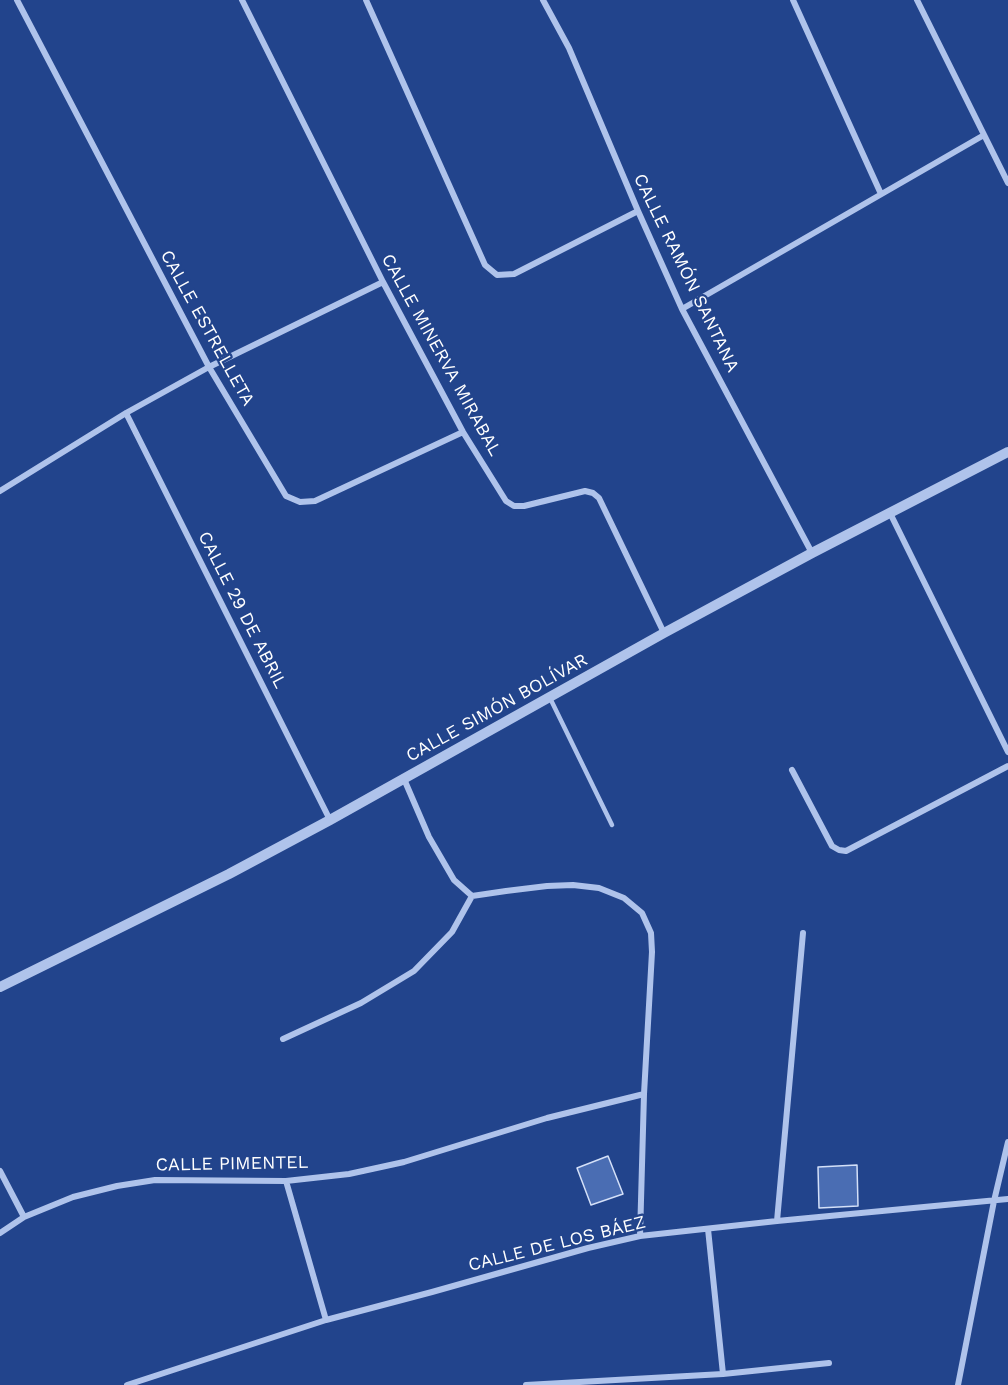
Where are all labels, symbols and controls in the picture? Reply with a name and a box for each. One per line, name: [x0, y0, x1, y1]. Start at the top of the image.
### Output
street label: CALLE RAMÓN SANTANA: [628, 170, 744, 376]
street label: CALLE ESTRELLETA: [155, 247, 259, 409]
street label: CALLE MINERVA MIRABAL: [376, 250, 506, 460]
street label: CALLE 29 DE ABRIL: [193, 528, 291, 692]
street label: CALLE SIMÓN BOLÍVAR: [402, 649, 592, 767]
street label: CALLE PIMENTEL: [155, 1152, 309, 1176]
street label: CALLE DE LOS BÁEZ: [466, 1212, 648, 1276]

